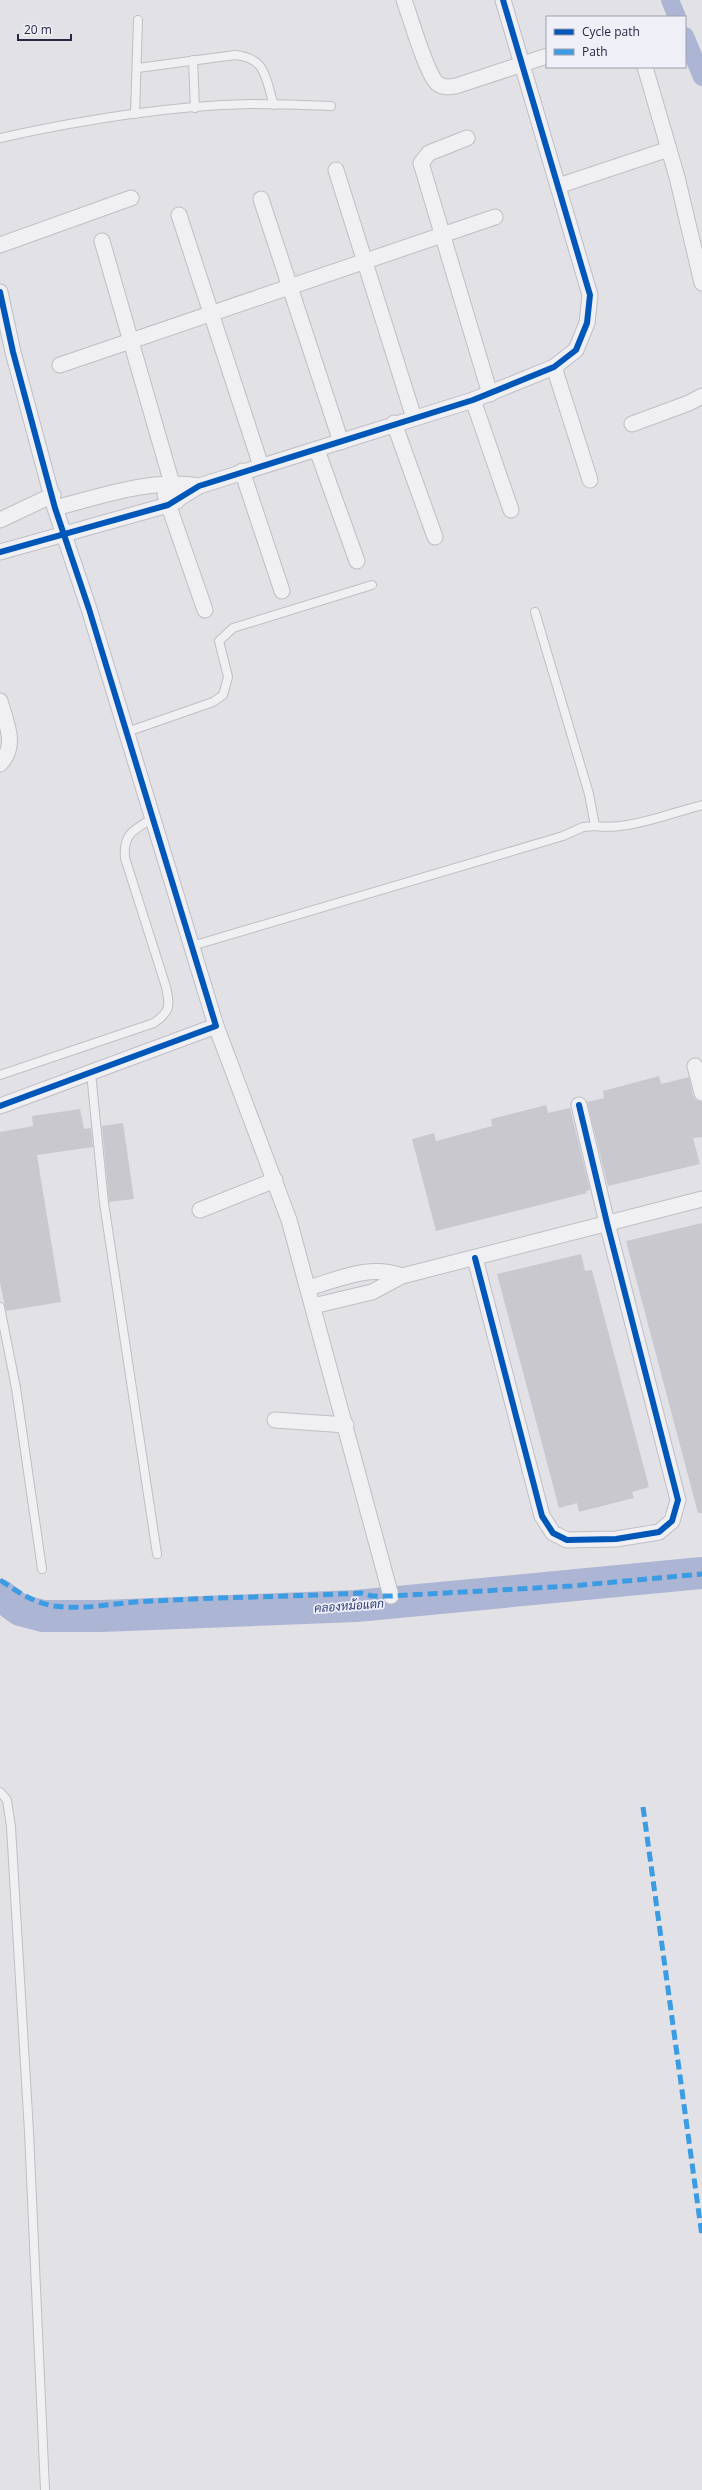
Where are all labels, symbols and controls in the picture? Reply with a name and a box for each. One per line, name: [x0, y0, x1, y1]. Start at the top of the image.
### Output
scale bar: [18, 16, 71, 42]
legend: [546, 16, 686, 68]
text: 20 m: [24, 21, 52, 38]
text: Cycle path: [582, 23, 640, 40]
text: Path: [582, 43, 608, 60]
water label: คลองหม้อแตก: [314, 1595, 384, 1616]

